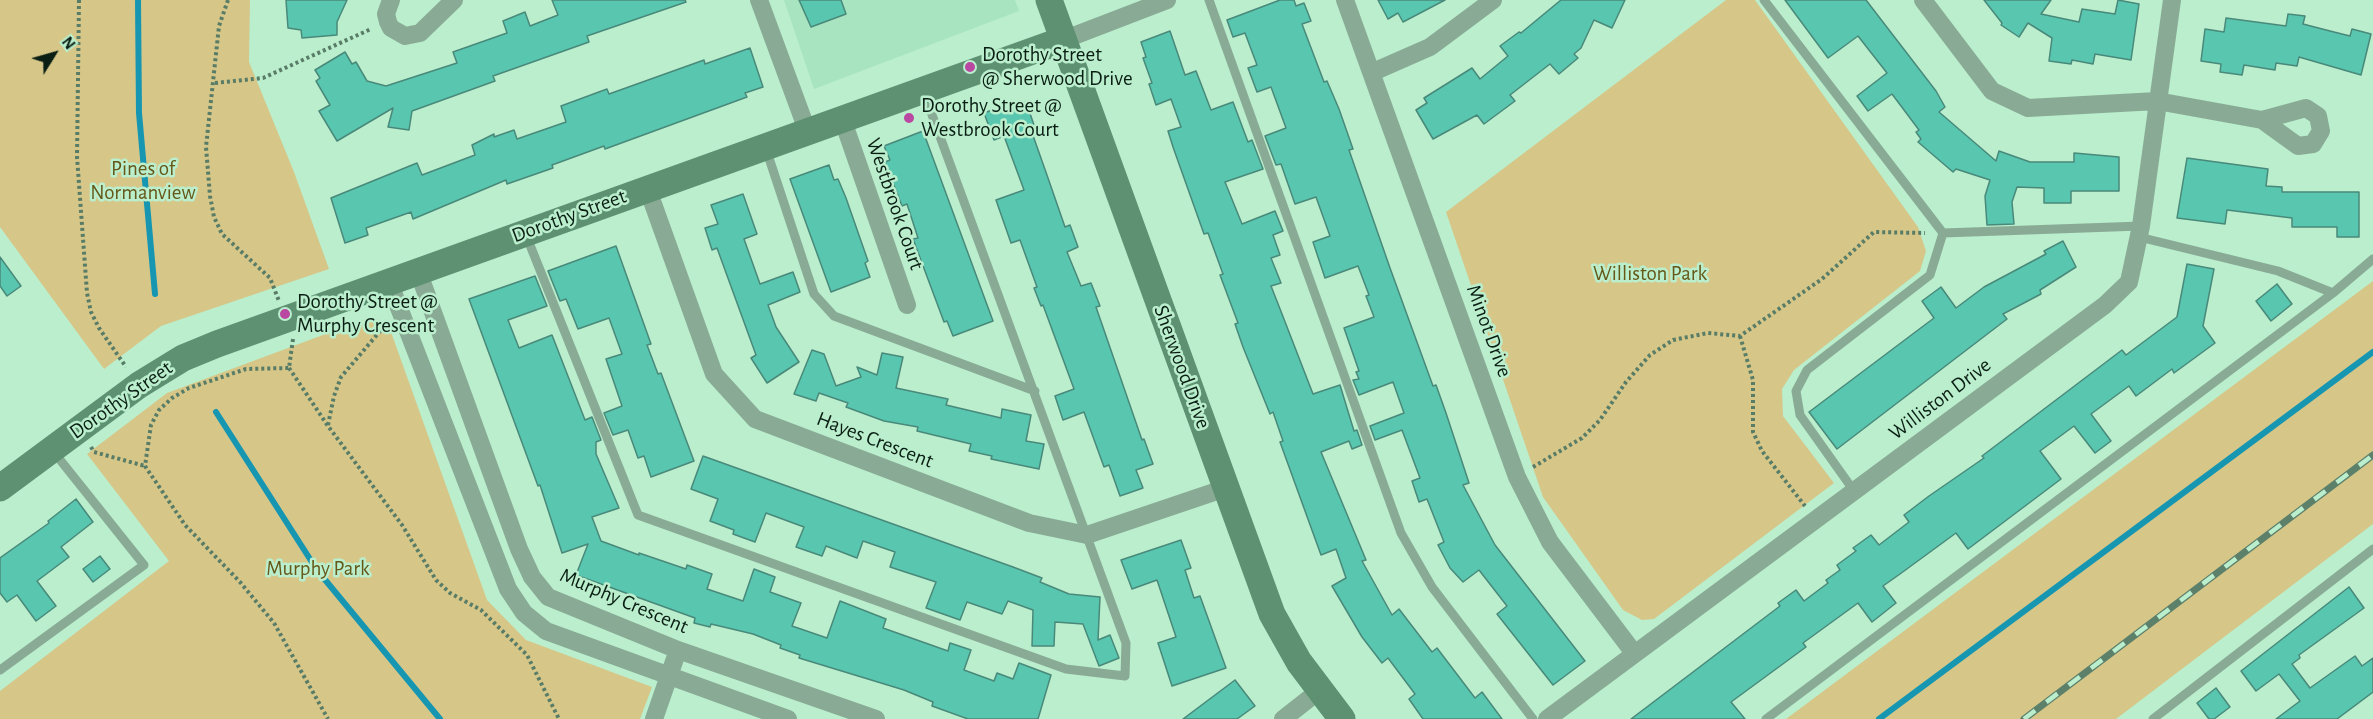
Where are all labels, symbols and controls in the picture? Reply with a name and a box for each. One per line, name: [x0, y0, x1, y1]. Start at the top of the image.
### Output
north arrow: [24, 24, 84, 84]
text: N: [59, 34, 78, 52]
place label: Dorothy Street @ Sherwood Drive: [982, 42, 1133, 92]
marker: Dorothy Street @ Sherwood Drive: [963, 60, 977, 74]
place label: Dorothy Street @ Westbrook Court: [921, 93, 1062, 143]
marker: Dorothy Street @ Westbrook Court: [902, 111, 916, 125]
street label: Westbrook Court: [861, 135, 929, 273]
park label: Pines of Normanview: [90, 156, 196, 206]
street label: Dorothy Street: [508, 184, 630, 248]
park label: Williston Park: [1593, 261, 1707, 287]
street label: Minot Drive: [1461, 281, 1517, 381]
place label: Dorothy Street @ Murphy Crescent: [297, 289, 438, 339]
street label: Sherwood Drive: [1148, 302, 1216, 432]
marker: Dorothy Street @ Murphy Crescent: [278, 307, 292, 321]
street label: Williston Drive: [1884, 352, 1996, 446]
street label: Dorothy Street: [65, 355, 177, 445]
street label: Hayes Crescent: [813, 406, 937, 474]
park label: Murphy Park: [266, 556, 370, 582]
street label: Murphy Crescent: [556, 563, 692, 639]

